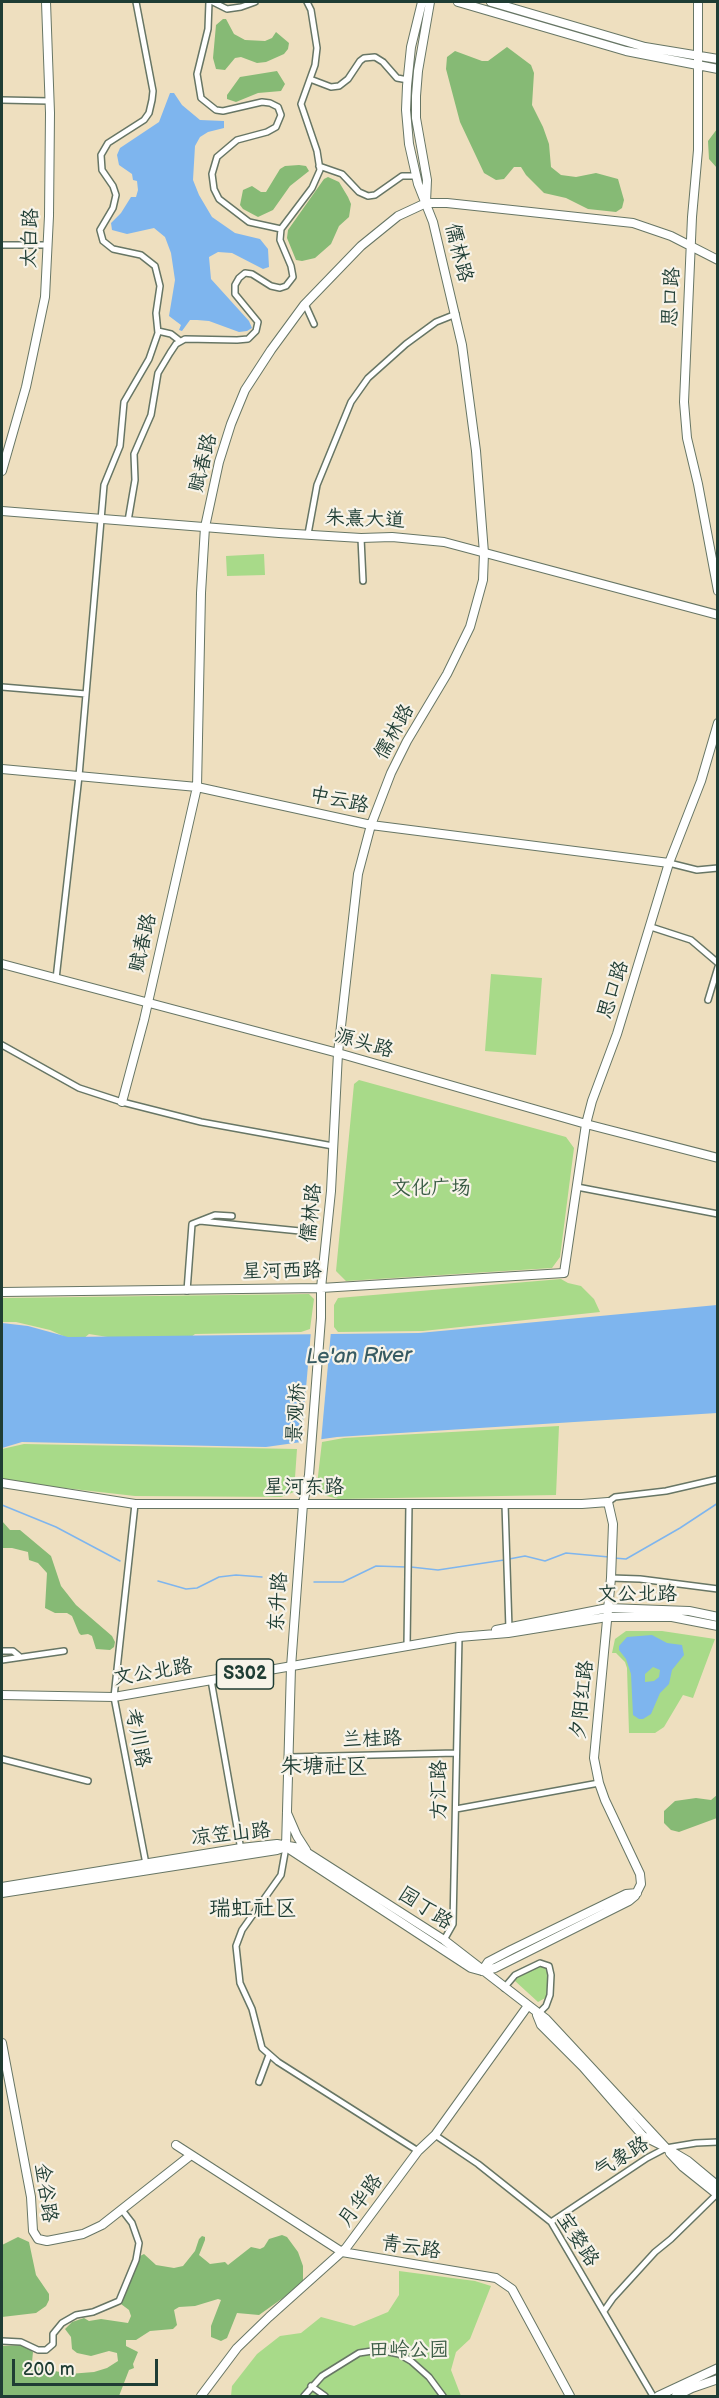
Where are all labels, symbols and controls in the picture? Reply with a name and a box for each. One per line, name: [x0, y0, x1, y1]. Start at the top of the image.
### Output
street label: 太白路: [18, 208, 44, 268]
street label: 儒林路: [439, 221, 477, 285]
street label: 思口路: [658, 266, 686, 328]
street label: 赋春路: [185, 431, 223, 495]
street label: 朱熹大道: [325, 507, 405, 533]
street label: 儒林路: [370, 700, 420, 764]
street label: 中云路: [307, 783, 371, 819]
street label: 赋春路: [126, 911, 162, 975]
street label: 思口路: [593, 958, 635, 1022]
street label: 源头路: [332, 1024, 396, 1064]
park label: 文化广场: [391, 1177, 471, 1201]
street label: 儒林路: [297, 1182, 327, 1244]
street label: 星河西路: [242, 1259, 322, 1285]
water label: Le'an River: [306, 1343, 412, 1371]
street label: 景观桥: [283, 1382, 311, 1444]
street label: 星河东路: [264, 1476, 344, 1500]
street label: 东升路: [265, 1571, 293, 1633]
street label: 文公北路: [597, 1583, 677, 1607]
street label: 文公北路: [112, 1655, 194, 1691]
road number: S302: [216, 1659, 274, 1689]
street label: 夕阳红路: [567, 1659, 599, 1741]
street label: 考川路: [119, 1706, 155, 1770]
street label: 兰桂路: [342, 1727, 402, 1753]
district label: 朱塘社区: [280, 1754, 368, 1780]
street label: 方汇路: [428, 1760, 452, 1820]
street label: 凉笠山路: [190, 1819, 272, 1851]
street label: 园丁路: [393, 1883, 457, 1935]
district label: 瑞虹社区: [209, 1896, 297, 1922]
street label: 气象路: [590, 2132, 654, 2184]
street label: 金谷路: [29, 2162, 61, 2224]
street label: 月华路: [333, 2170, 389, 2232]
street label: 宝婺路: [551, 2208, 603, 2272]
street label: 青云路: [379, 2231, 443, 2265]
park label: 田岭公园: [369, 2339, 449, 2363]
scale bar: [15, 2347, 160, 2385]
text: 200 m: [23, 2359, 75, 2380]

